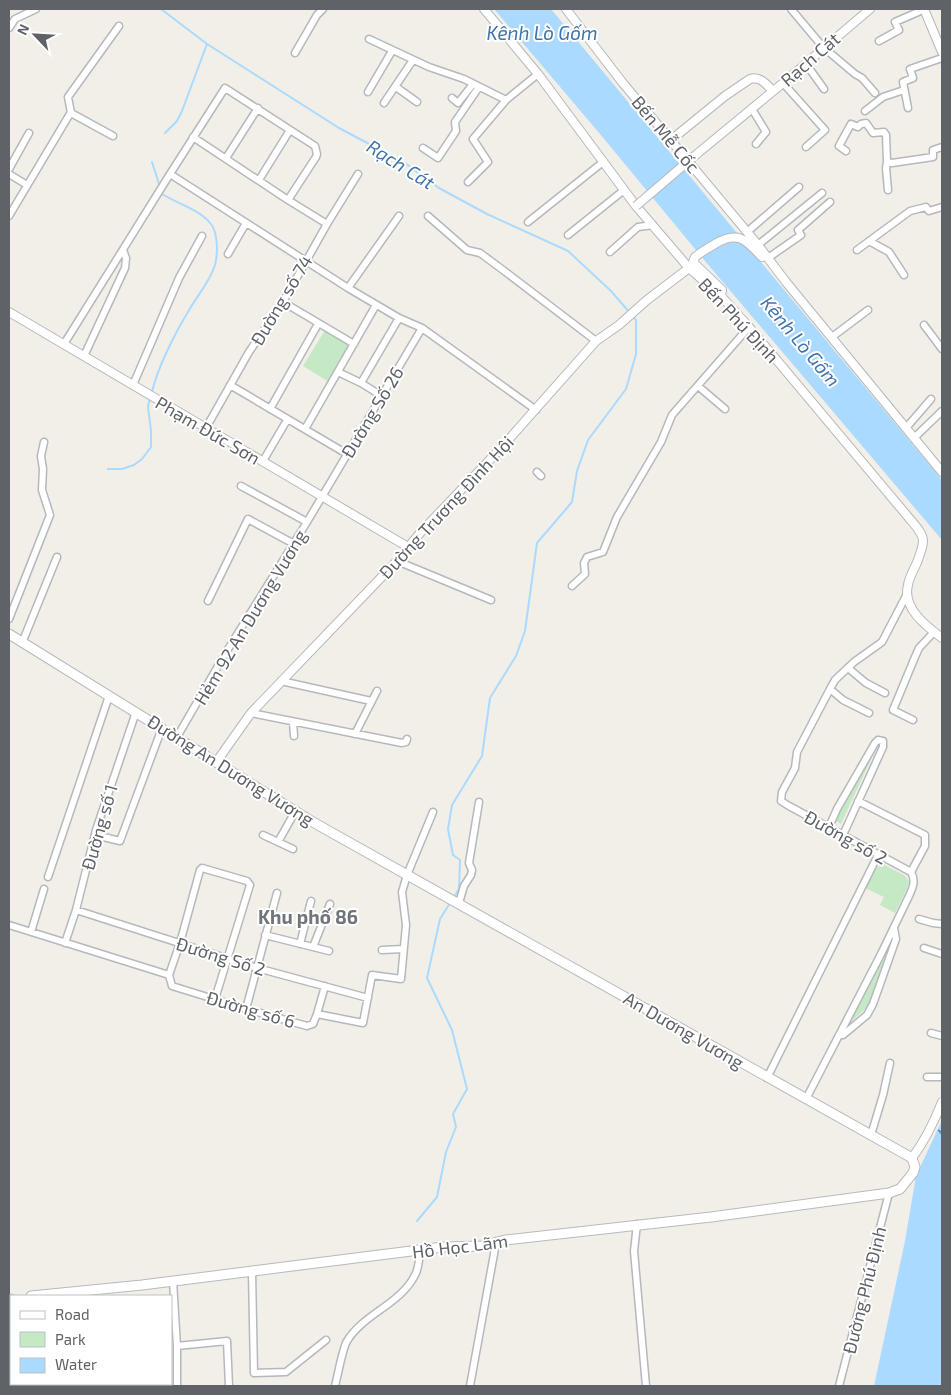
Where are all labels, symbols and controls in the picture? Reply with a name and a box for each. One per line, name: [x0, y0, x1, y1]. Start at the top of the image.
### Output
north arrow: [10, 10, 60, 60]
text: N: [13, 21, 33, 37]
water label: Kênh Lò Gốm: [487, 21, 597, 44]
street label: Rạch Cát: [776, 27, 844, 91]
street label: Bến Mễ Cốc: [627, 91, 705, 177]
water label: Rạch Cát: [363, 134, 440, 194]
street label: Đường số 74: [245, 251, 317, 349]
street label: Bến Phú Định: [694, 273, 784, 367]
water label: Kênh Lò Gốm: [757, 291, 845, 391]
street label: Đường Số 26: [336, 362, 408, 462]
street label: Phạm Đức Sơn: [152, 391, 264, 469]
street label: Đường Trương Đình Hội: [374, 431, 518, 583]
street label: Hẻm 92 An Dương Vương: [189, 525, 311, 709]
street label: Đường An Dương Vương: [144, 710, 318, 830]
street label: Đường số 1: [76, 782, 122, 872]
street label: Đường số 2: [801, 805, 891, 869]
district label: Khu phố 86: [258, 905, 358, 928]
street label: Đường Số 2: [174, 932, 268, 980]
street label: Đường số 6: [204, 986, 298, 1032]
street label: An Dương Vương: [620, 987, 748, 1073]
street label: Đường Phú Định: [838, 1224, 890, 1356]
street label: Hồ Học Lãm: [411, 1229, 509, 1263]
legend: [10, 1295, 172, 1385]
text: Road: [55, 1305, 90, 1323]
text: Park: [55, 1330, 86, 1348]
text: Water: [55, 1355, 97, 1373]

